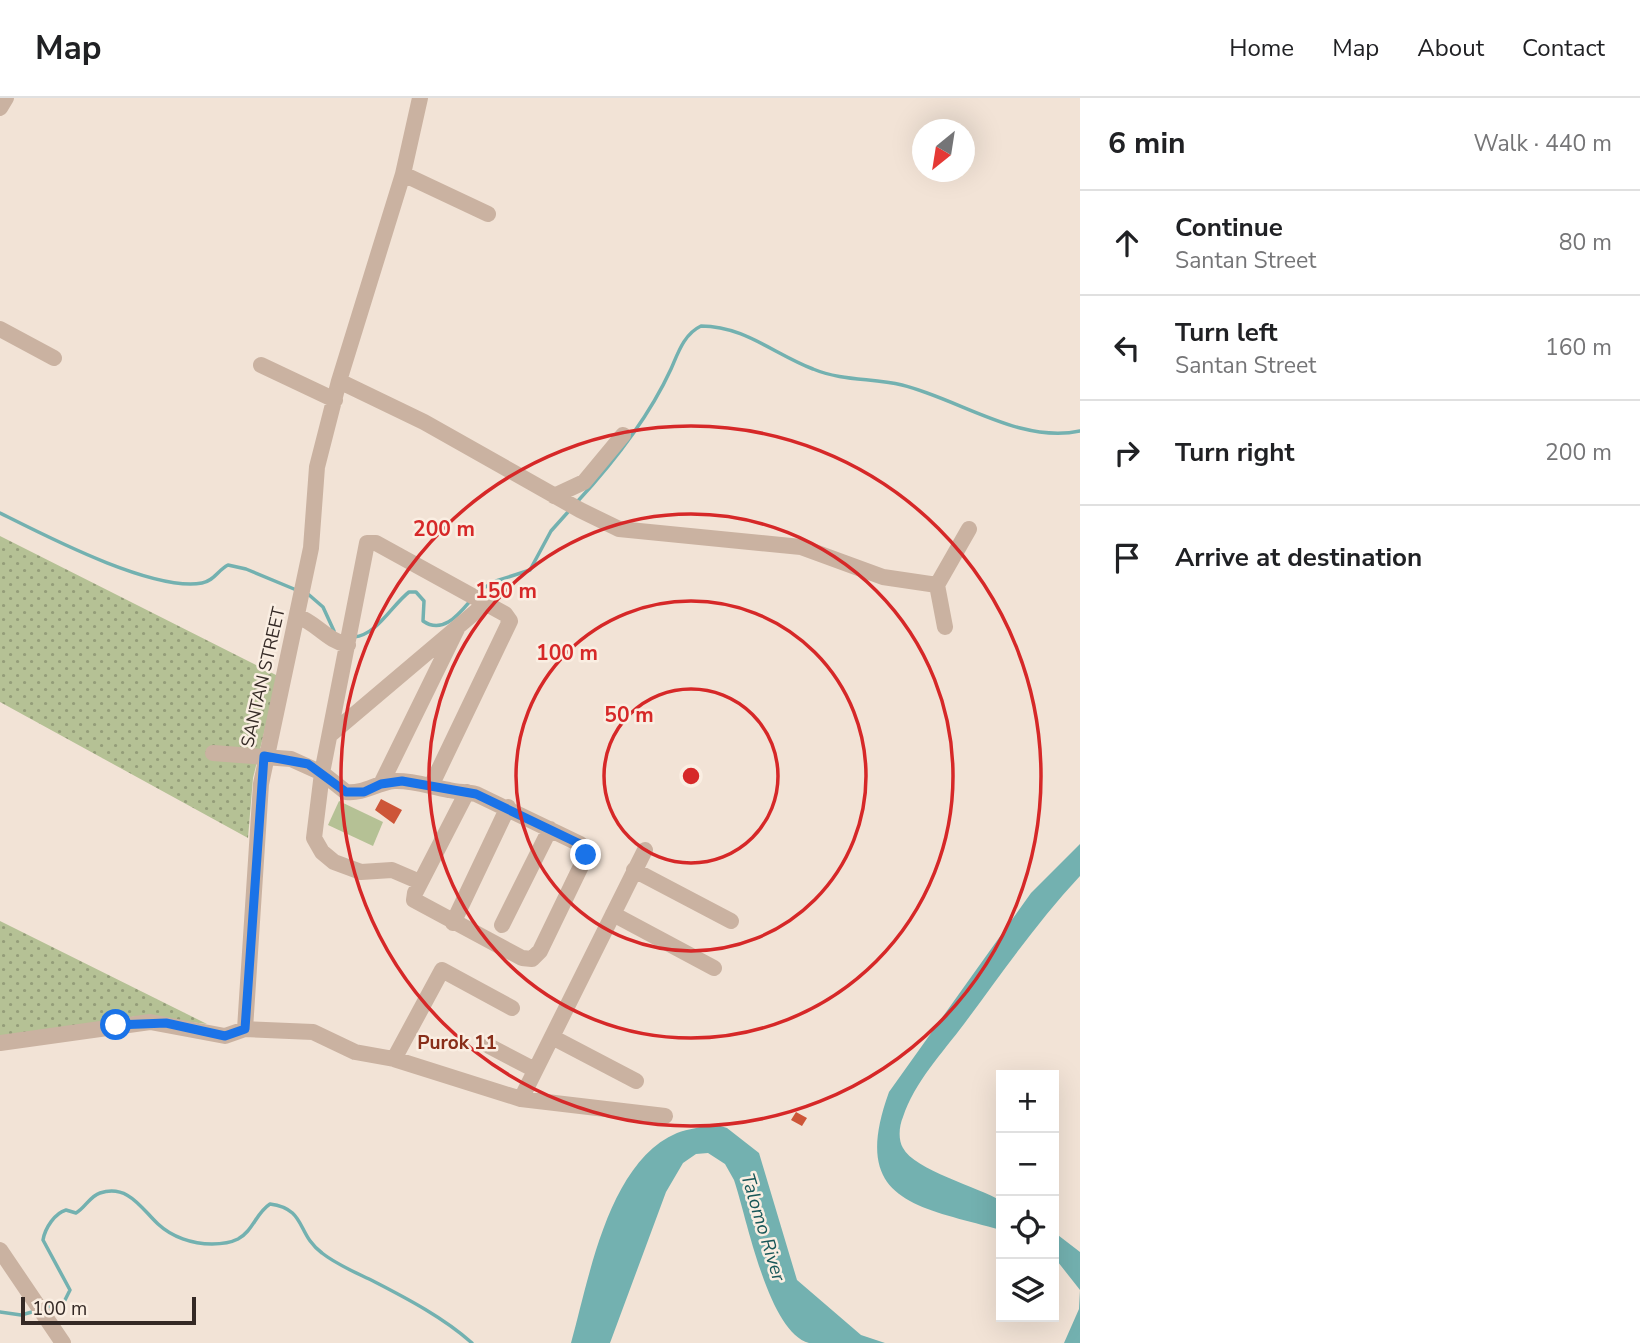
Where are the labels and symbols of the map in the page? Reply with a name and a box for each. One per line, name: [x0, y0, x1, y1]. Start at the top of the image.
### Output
north arrow: [912, 119, 975, 182]
text: 200 m: [413, 515, 475, 543]
text: 150 m: [475, 577, 537, 605]
street label: SANTAN STREET: [235, 604, 291, 750]
text: 100 m: [536, 639, 598, 667]
text: 50 m: [604, 701, 654, 729]
centre of rings: [679, 764, 703, 788]
route end: [570, 839, 601, 870]
route start: [100, 1009, 131, 1040]
district label: Purok 11: [417, 1030, 497, 1056]
water label: Talomo River: [734, 1170, 792, 1286]
scale bar: [21, 1294, 196, 1326]

